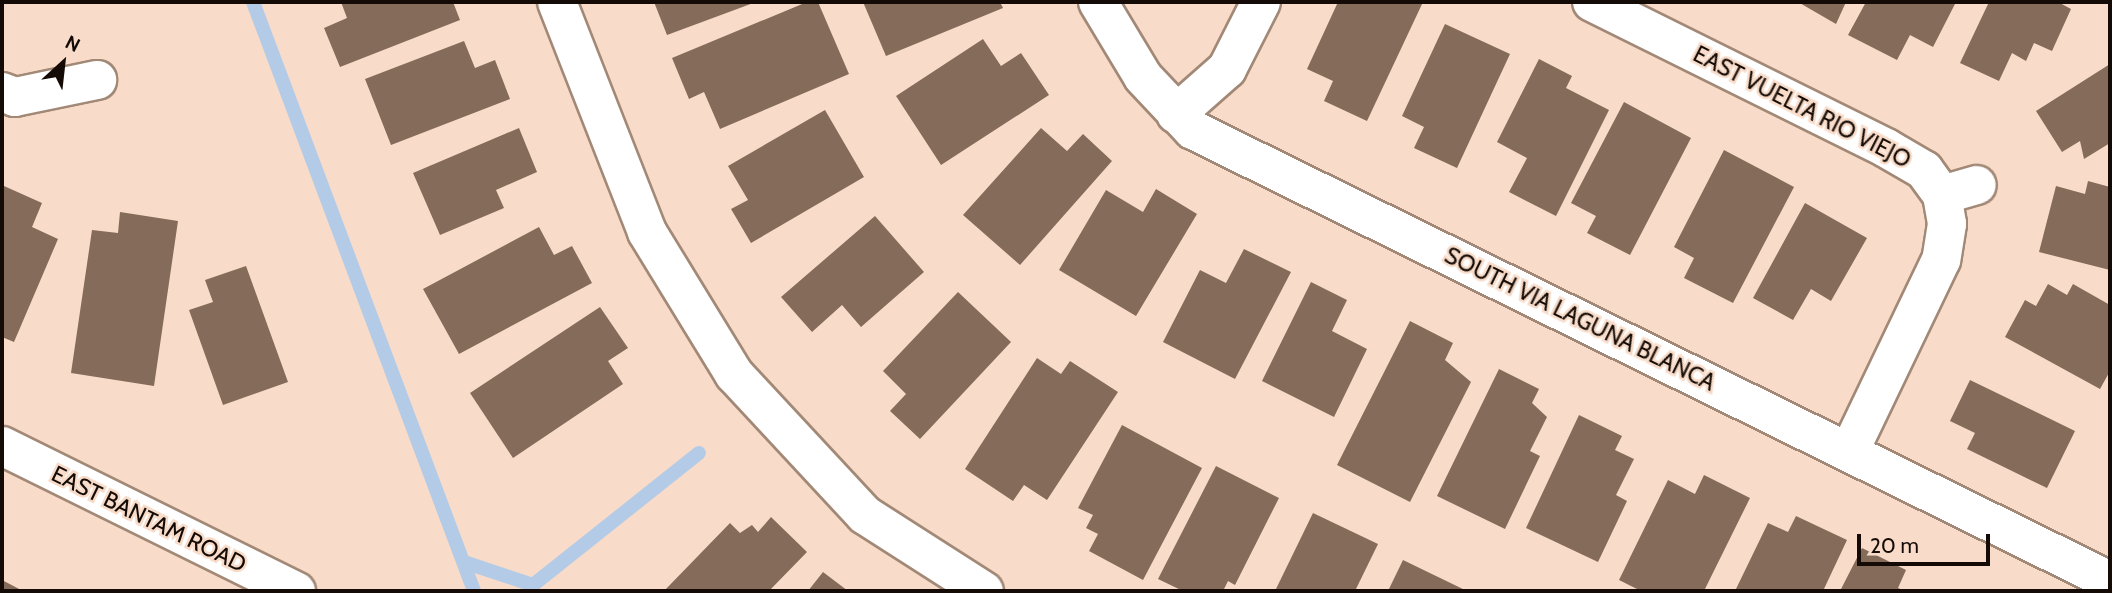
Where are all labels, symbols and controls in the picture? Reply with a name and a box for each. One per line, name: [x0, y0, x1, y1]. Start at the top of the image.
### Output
north arrow: [28, 28, 98, 98]
text: N: [62, 31, 84, 57]
street label: EAST VUELTA RIO VIEJO: [1689, 40, 1915, 174]
street label: SOUTH VIA LAGUNA BLANCA: [1440, 241, 1720, 397]
street label: EAST BANTAM ROAD: [47, 460, 251, 578]
scale bar: [1860, 520, 1993, 564]
text: 20 m: [1870, 533, 1919, 558]

